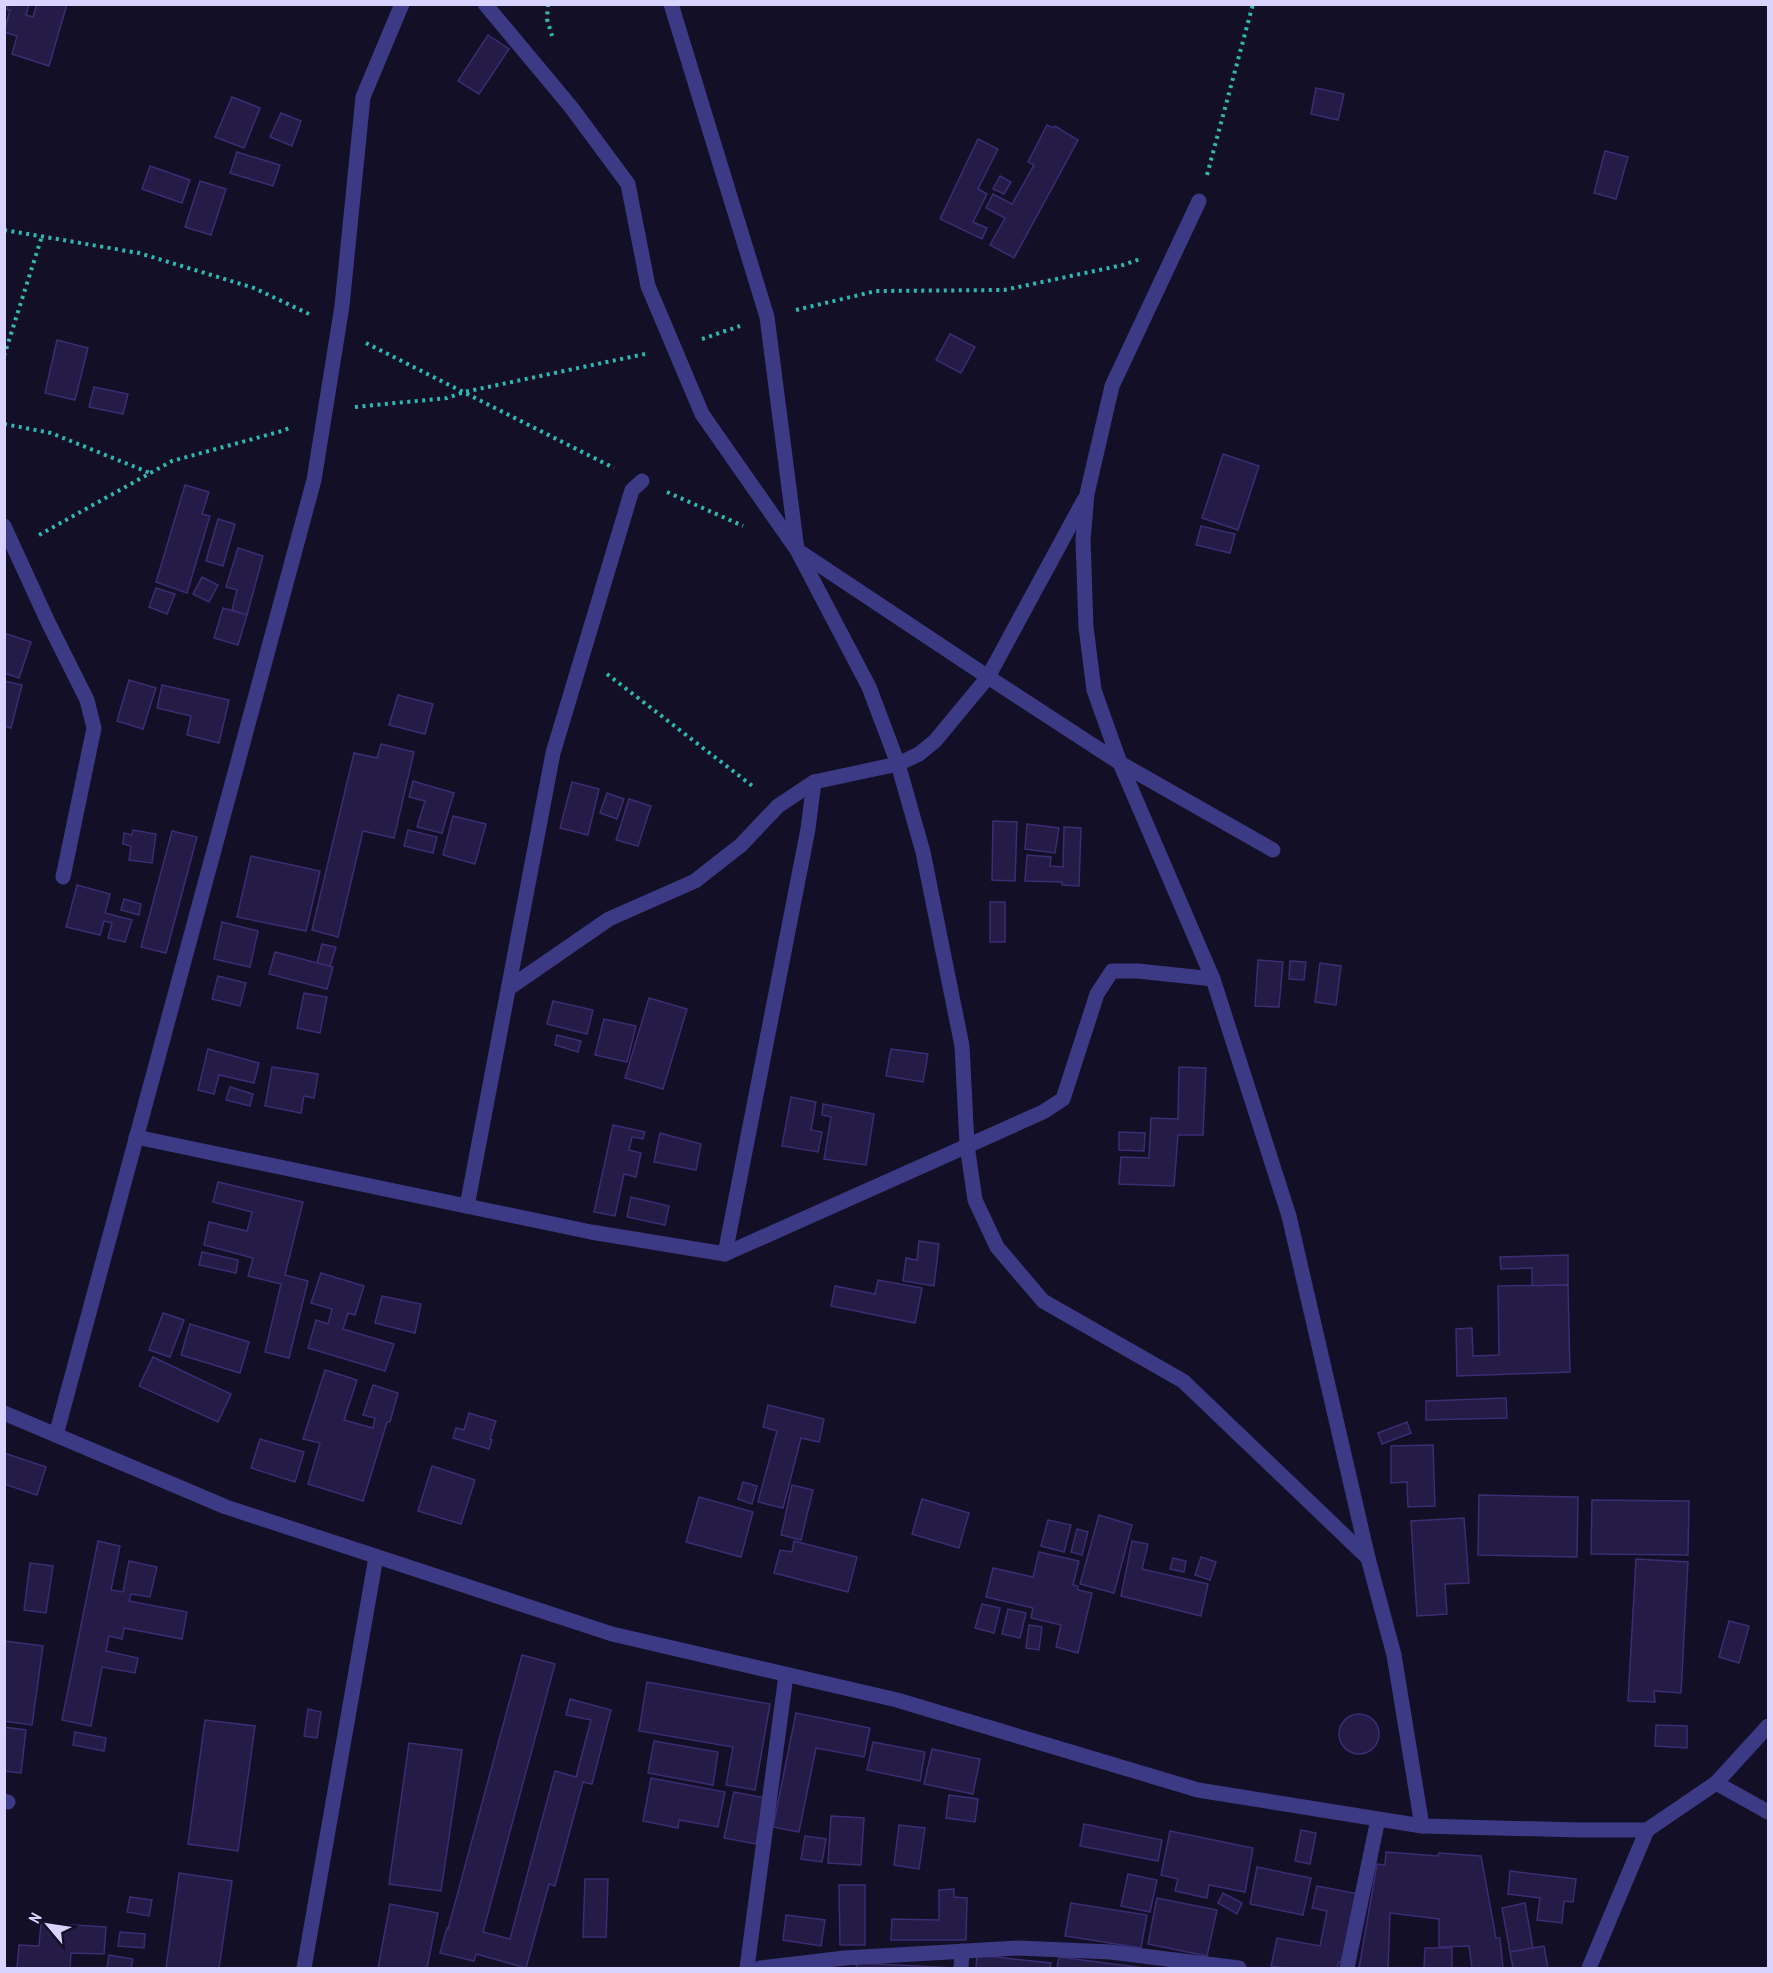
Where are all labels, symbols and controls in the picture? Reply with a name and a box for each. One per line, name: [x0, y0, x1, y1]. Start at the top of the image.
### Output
north arrow: [18, 1895, 78, 1955]
text: N: [24, 1909, 46, 1926]

